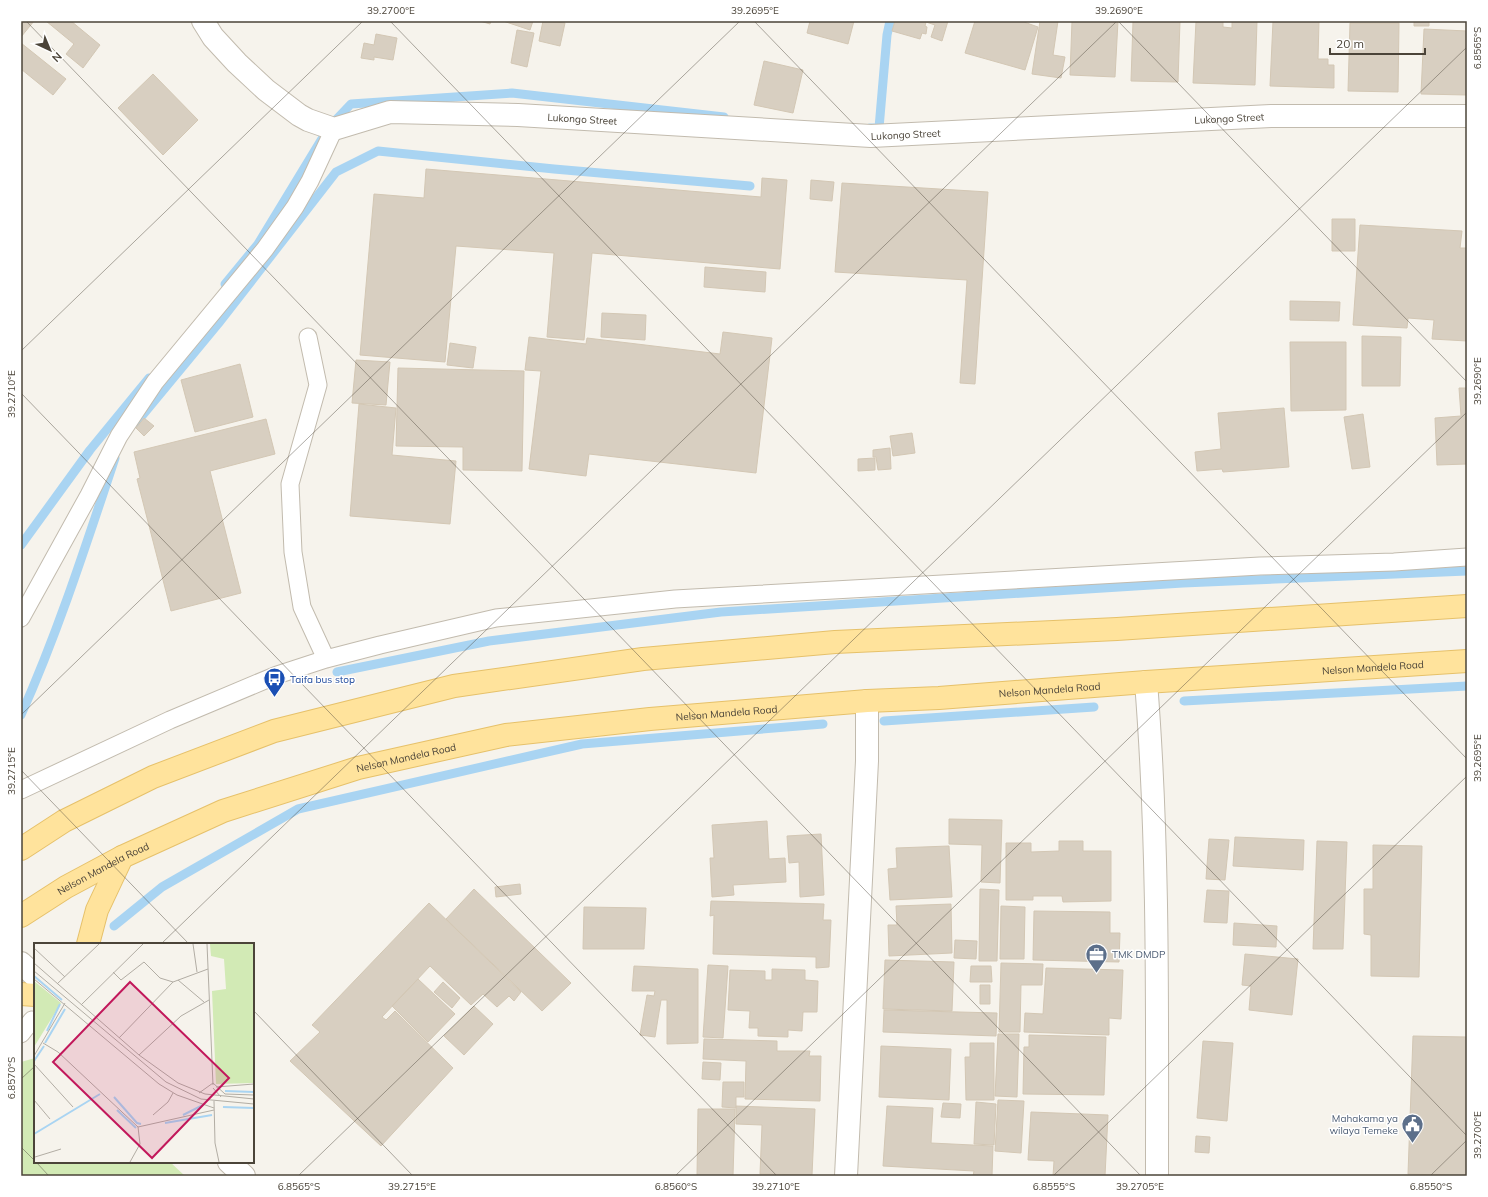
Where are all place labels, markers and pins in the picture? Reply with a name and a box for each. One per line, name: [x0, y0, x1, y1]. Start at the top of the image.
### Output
bus stop icon: Taifa bus stop: [261, 666, 287, 699]
place label: Taifa bus stop: [290, 673, 355, 686]
office icon: TMK DMDP: [1083, 941, 1109, 974]
place label: TMK DMDP: [1112, 948, 1166, 961]
public building icon: Mahakama ya wilaya Temeke: [1400, 1111, 1426, 1144]
place label: Mahakama ya wilaya Temeke: [1329, 1112, 1398, 1137]

